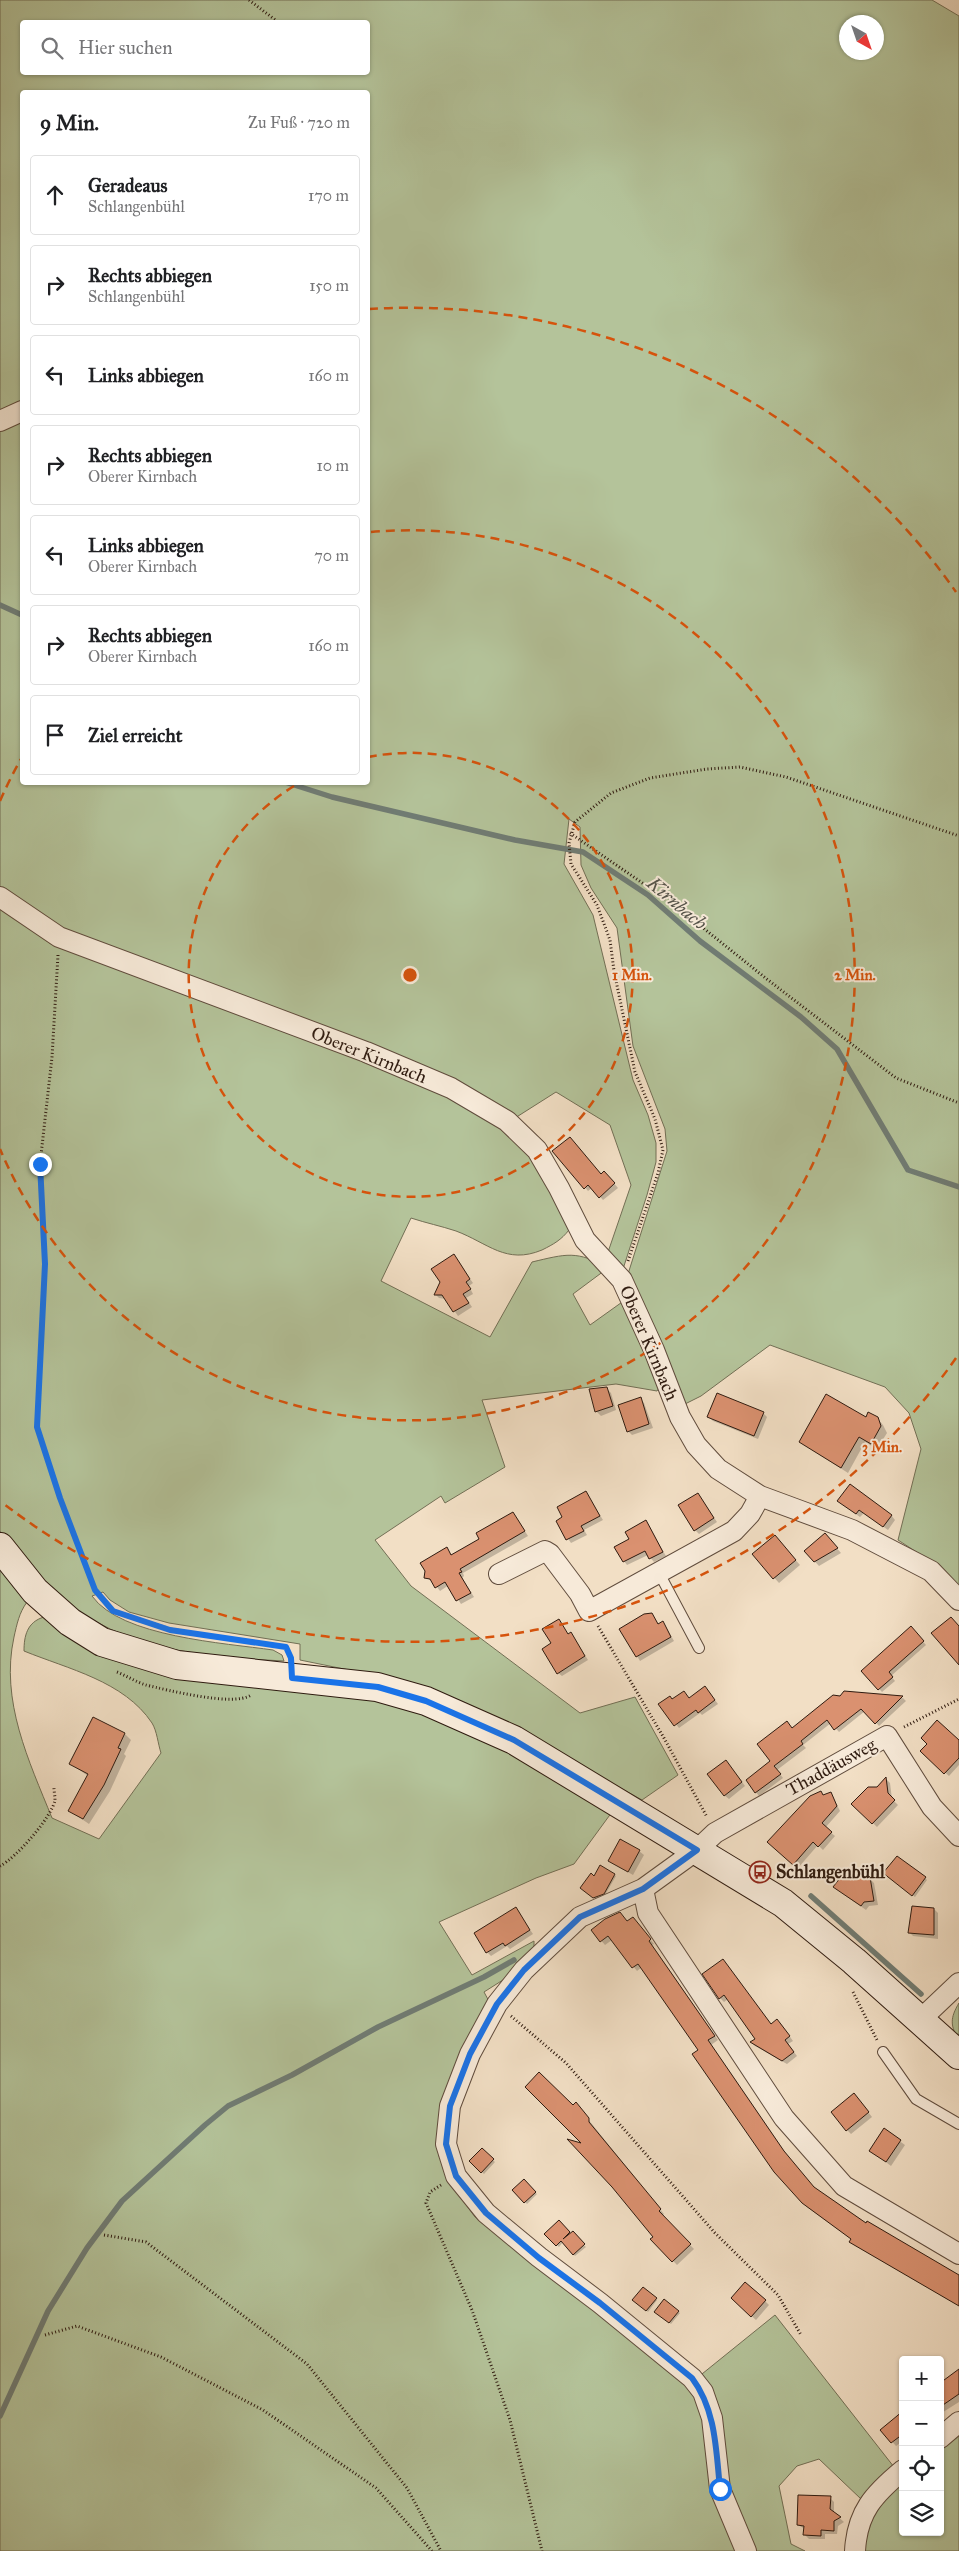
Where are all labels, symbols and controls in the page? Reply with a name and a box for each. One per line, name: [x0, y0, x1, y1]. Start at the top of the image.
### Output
north arrow: [839, 15, 884, 60]
search box: [20, 20, 370, 75]
icon: search: [38, 34, 66, 62]
text: Hier suchen: [78, 36, 172, 59]
text: 9 Min.: [40, 110, 99, 136]
text: Zu Fuß · 720 m: [248, 113, 350, 132]
text: Geradeaus: [88, 174, 167, 197]
icon: ahead: [41, 181, 69, 209]
text: 170 m: [308, 186, 349, 205]
text: Schlangenbühl: [88, 197, 185, 216]
text: Rechts abbiegen: [88, 264, 212, 287]
icon: right: [41, 271, 69, 299]
text: 150 m: [309, 276, 349, 295]
text: Schlangenbühl: [88, 287, 185, 306]
icon: left: [41, 361, 69, 389]
text: Links abbiegen: [88, 364, 204, 387]
text: 160 m: [308, 366, 349, 385]
text: Rechts abbiegen: [88, 444, 212, 467]
icon: right: [41, 451, 69, 479]
text: 10 m: [317, 456, 349, 475]
text: Oberer Kirnbach: [88, 467, 197, 486]
text: Links abbiegen: [88, 534, 204, 557]
icon: left: [41, 541, 69, 569]
text: 70 m: [314, 546, 349, 565]
text: Oberer Kirnbach: [88, 557, 197, 576]
text: Rechts abbiegen: [88, 624, 212, 647]
icon: right: [41, 631, 69, 659]
text: 160 m: [308, 636, 349, 655]
text: Oberer Kirnbach: [88, 647, 197, 666]
icon: arrive: [41, 721, 69, 749]
text: Ziel erreicht: [88, 724, 182, 747]
water label: Kirnbach: [642, 871, 712, 935]
centre of rings: [401, 966, 419, 984]
text: 1 Min.: [612, 966, 652, 984]
text: 2 Min.: [834, 966, 876, 984]
street label: Oberer Kirnbach: [308, 1022, 430, 1088]
route end: [29, 1153, 52, 1176]
street label: Oberer Kirnbach: [615, 1282, 683, 1404]
text: 3 Min.: [862, 1438, 902, 1457]
street label: Thaddäusweg: [782, 1733, 881, 1802]
bus stop icon: Schlangenbühl: [748, 1860, 772, 1884]
place label: Schlangenbühl: [776, 1861, 886, 1884]
map controls: [899, 2356, 944, 2536]
button: +: [899, 2356, 944, 2401]
button: −: [899, 2401, 944, 2446]
button: locate: [899, 2446, 944, 2491]
route start: [709, 2478, 732, 2501]
button: layers: [899, 2491, 944, 2536]

